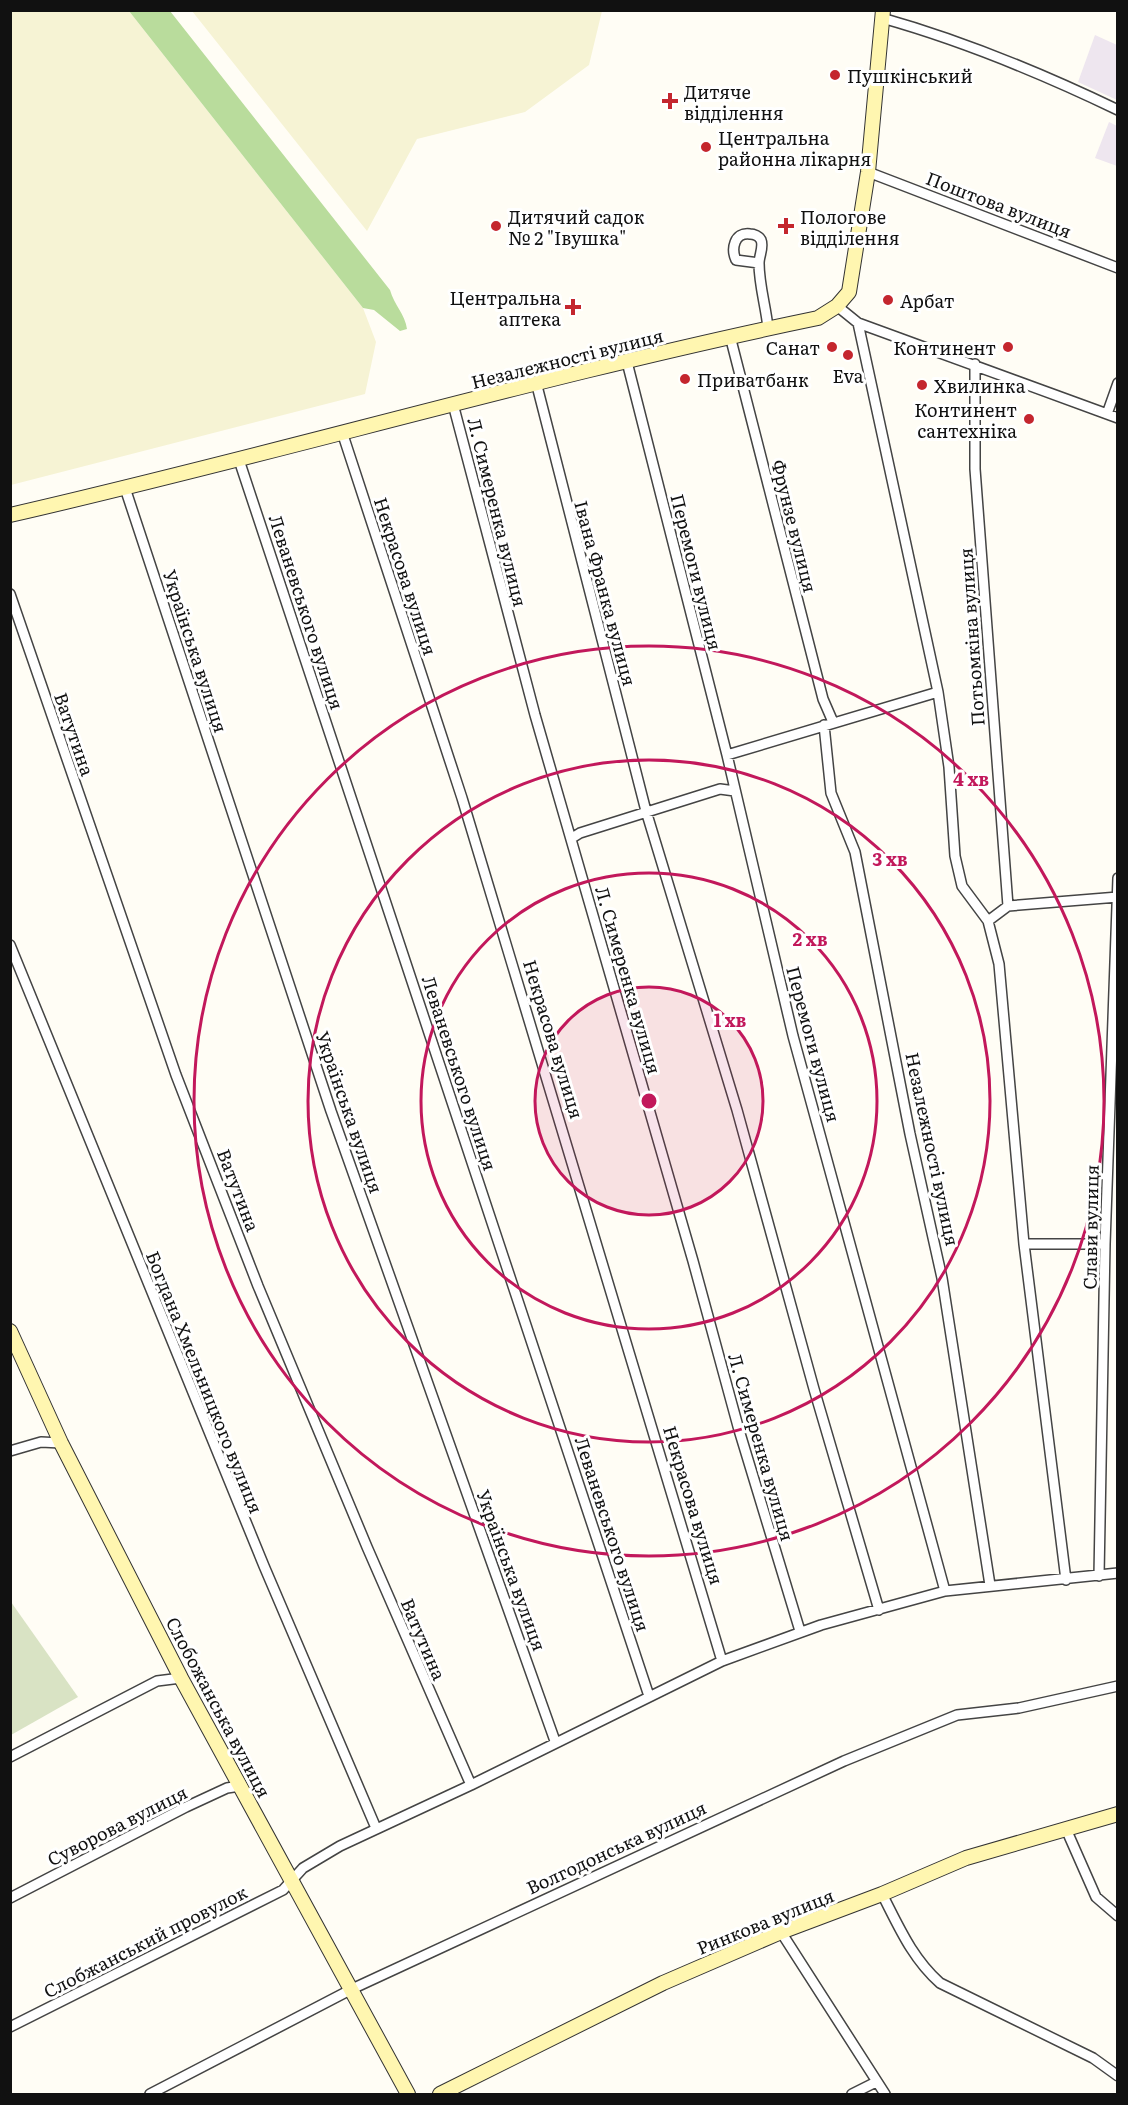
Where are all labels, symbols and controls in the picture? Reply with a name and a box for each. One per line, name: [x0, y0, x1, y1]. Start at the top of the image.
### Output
place label: Пушкінський: [847, 62, 973, 89]
marker: Пушкінський: [828, 68, 842, 82]
place label: Дитяче відділення: [684, 78, 784, 126]
marker: Дитяче відділення: [661, 92, 679, 110]
place label: Центральна районна лікарня: [718, 124, 871, 172]
marker: Центральна районна лікарня: [699, 140, 713, 154]
street label: Поштова вулиця: [922, 164, 1076, 244]
place label: Дитячий садок № 2 "Івушка": [508, 203, 645, 251]
place label: Пологове відділення: [800, 203, 900, 251]
marker: Пологове відділення: [777, 217, 795, 235]
marker: Дитячий садок № 2 "Івушка": [489, 219, 503, 233]
place label: Центральна аптека: [450, 284, 561, 332]
place label: Арбат: [900, 287, 954, 314]
marker: Арбат: [881, 293, 895, 307]
marker: Центральна аптека: [566, 300, 580, 314]
street label: Незалежності вулиця: [468, 321, 666, 395]
place label: Санат: [766, 334, 820, 361]
place label: Континент: [893, 334, 996, 361]
marker: Санат: [825, 340, 839, 354]
marker: Континент: [1001, 340, 1015, 354]
marker: Eva: [841, 348, 855, 362]
place label: Eva: [832, 362, 864, 389]
place label: Приватбанк: [697, 366, 809, 393]
marker: Приватбанк: [678, 372, 692, 386]
place label: Хвилинка: [934, 372, 1026, 399]
marker: Хвилинка: [915, 378, 929, 392]
place label: Континент сантехніка: [914, 396, 1017, 444]
marker: Континент сантехніка: [1022, 412, 1036, 426]
street label: Л. Симеренка вулиця: [461, 415, 535, 609]
street label: Фрунзе вулиця: [765, 457, 825, 595]
street label: Перемоги вулиця: [665, 491, 729, 653]
street label: Некрасова вулиця: [368, 493, 444, 659]
street label: Івана Франка вулиця: [568, 497, 644, 689]
street label: Леваневського вулиця: [263, 511, 351, 713]
street label: Потьомкіна вулиця: [951, 547, 991, 727]
street label: Українська вулиця: [157, 566, 235, 736]
street label: Ватутина: [48, 689, 102, 780]
text: 4 хв: [953, 765, 989, 792]
text: 3 хв: [872, 845, 908, 872]
street label: Л. Симеренка вулиця: [589, 883, 669, 1077]
text: 2 хв: [793, 925, 828, 952]
street label: Некрасова вулиця: [517, 956, 591, 1122]
street label: Перемоги вулиця: [780, 963, 848, 1125]
street label: Леваневського вулиця: [416, 972, 504, 1174]
text: 1 хв: [714, 1006, 747, 1033]
street label: Українська вулиця: [310, 1027, 390, 1197]
street label: Незалежності вулиця: [899, 1050, 967, 1248]
centre of rings: [639, 1091, 659, 1111]
street label: Ватутина: [211, 1145, 267, 1235]
street label: Слави вулиця: [1075, 1164, 1105, 1290]
street label: Богдана Хмельницкого вулиця: [140, 1247, 270, 1517]
street label: Л. Симеренка вулиця: [722, 1350, 802, 1544]
street label: Некрасова вулиця: [657, 1422, 731, 1588]
street label: Леваневського вулиця: [569, 1433, 657, 1635]
street label: Українська вулиця: [470, 1486, 554, 1654]
street label: Ватутина: [395, 1594, 453, 1684]
street label: Слобожанська вулиця: [160, 1612, 278, 1802]
street label: Суворова вулиця: [42, 1778, 192, 1872]
street label: Волгодонська вулиця: [522, 1793, 710, 1901]
street label: Слобжанський провулок: [39, 1878, 252, 2004]
street label: Ринкова вулиця: [692, 1881, 838, 1961]

